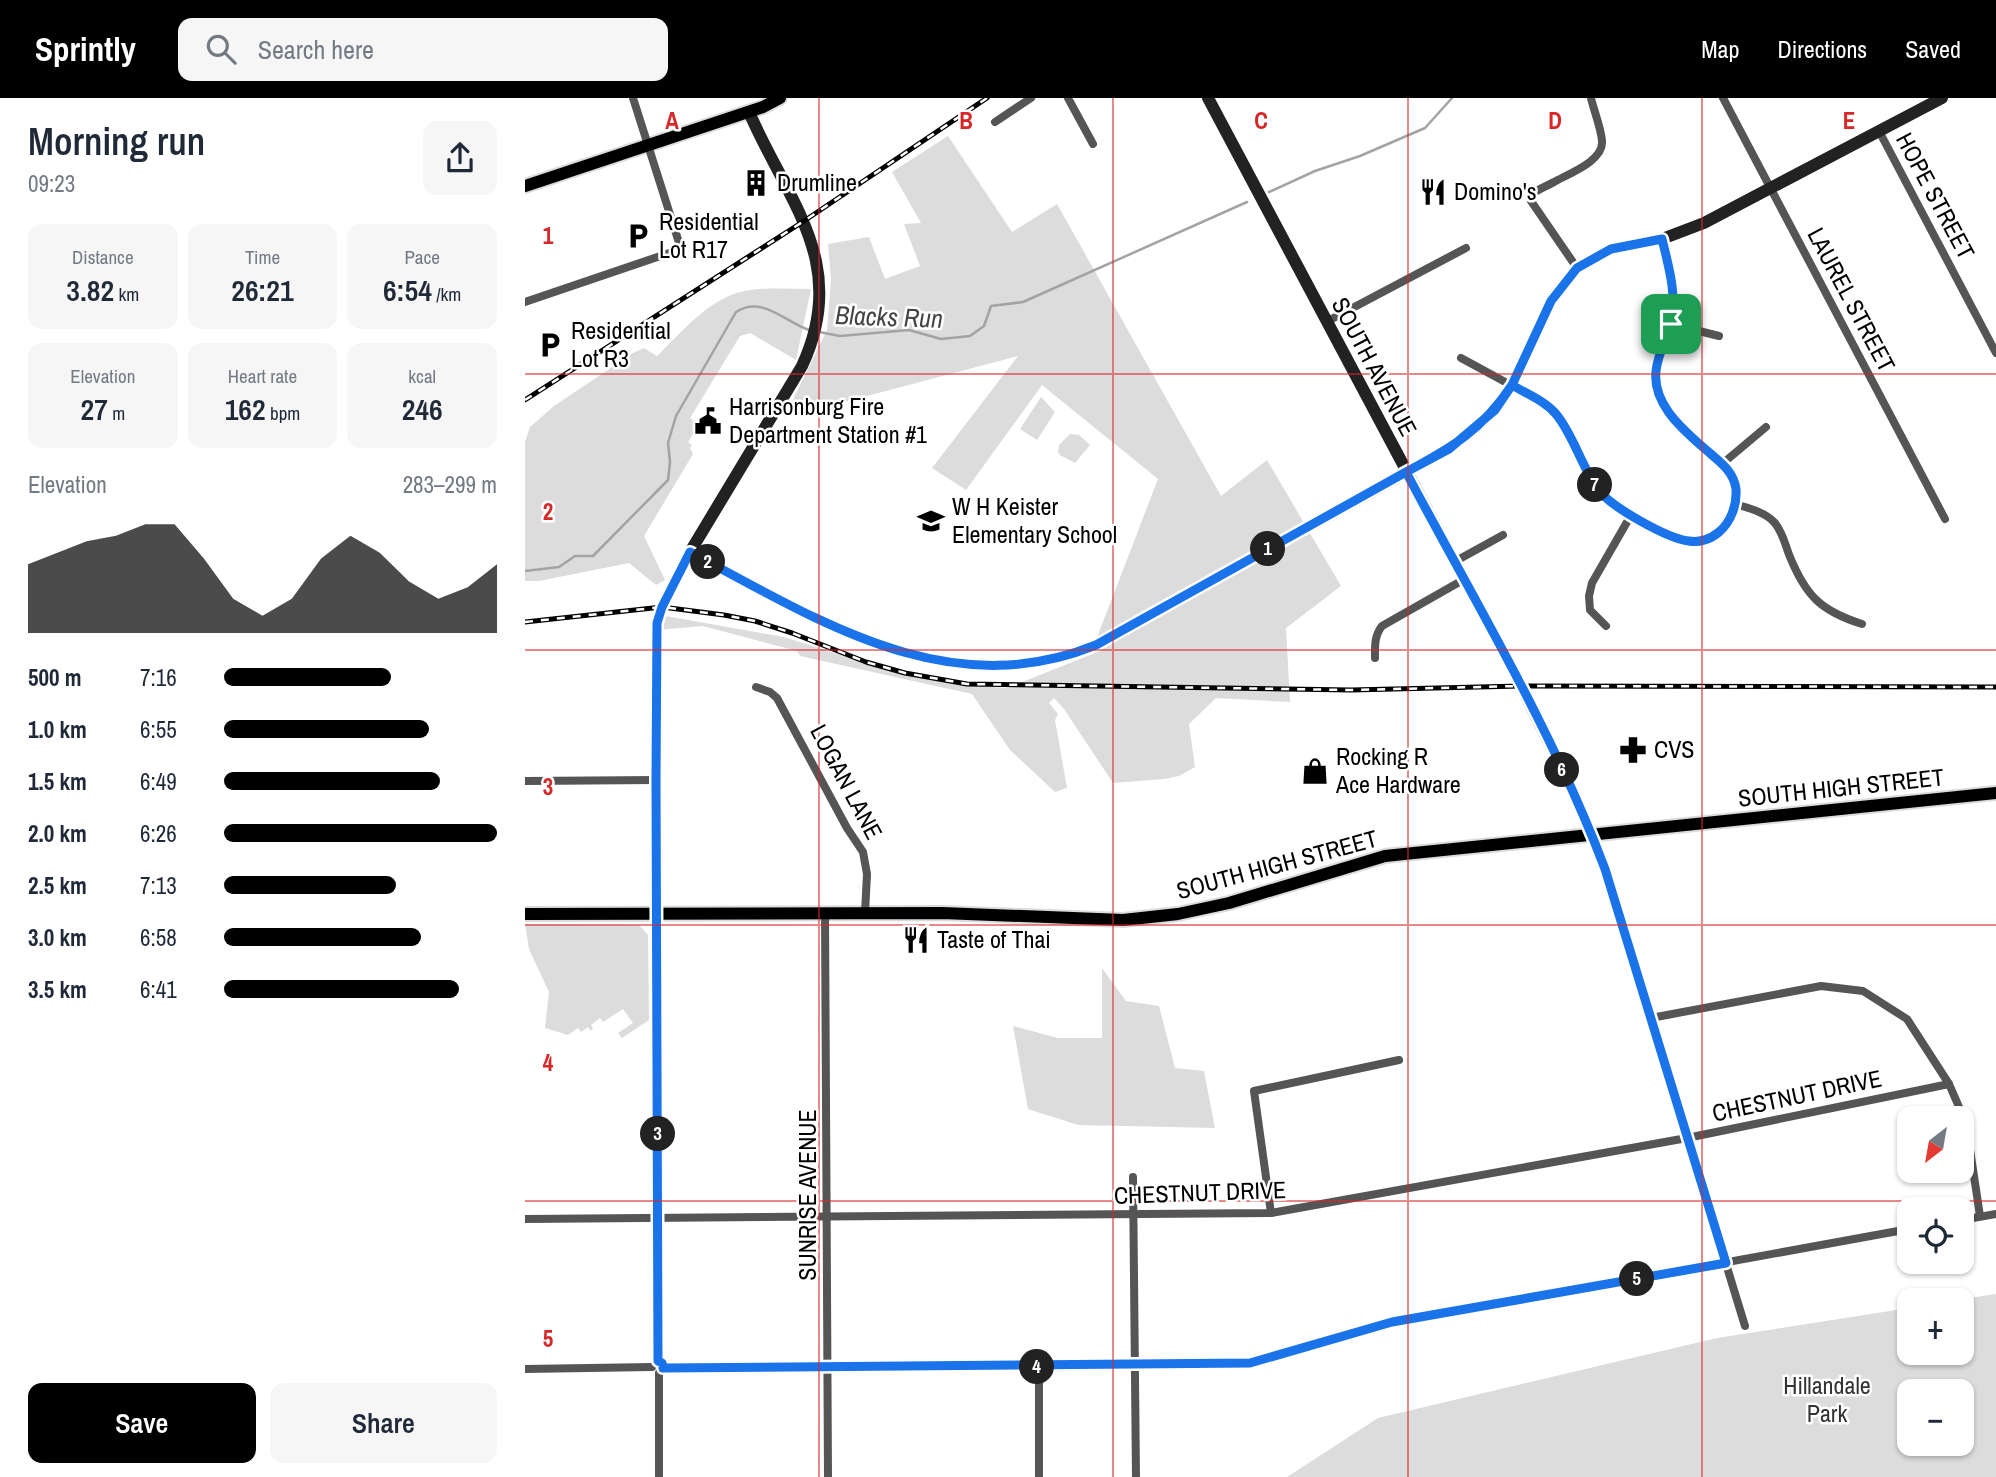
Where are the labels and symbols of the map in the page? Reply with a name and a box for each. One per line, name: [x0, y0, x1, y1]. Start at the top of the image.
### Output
text: A: [665, 105, 679, 136]
text: B: [959, 105, 973, 136]
text: C: [1254, 105, 1268, 136]
text: D: [1548, 105, 1562, 136]
text: E: [1843, 105, 1855, 136]
street label: HOPE STREET: [1889, 127, 1983, 264]
place label: Drumline: [777, 166, 857, 198]
building icon: Drumline: [741, 168, 771, 198]
place label: Domino's: [1454, 175, 1537, 207]
restaurant icon: Domino's: [1418, 177, 1448, 207]
place label: Residential Lot R17: [659, 205, 759, 265]
text: 1: [543, 220, 554, 251]
parking icon: Residential Lot R17: [623, 221, 653, 251]
street label: LAUREL STREET: [1800, 222, 1903, 377]
street label: SOUTH AVENUE: [1325, 292, 1425, 441]
pin: [1641, 294, 1701, 354]
water label: Blacks Run: [835, 297, 944, 336]
place label: Residential Lot R3: [571, 314, 671, 374]
parking icon: Residential Lot R3: [535, 330, 565, 360]
place label: Harrisonburg Fire Department Station #1: [729, 390, 927, 450]
public building icon: Harrisonburg Fire Department Station #1: [693, 406, 723, 436]
pin: 7: [1577, 468, 1613, 502]
place label: W H Keister Elementary School: [952, 490, 1117, 550]
text: 2: [543, 496, 553, 527]
school or university icon: W H Keister Elementary School: [916, 506, 946, 536]
pin: 1: [1251, 532, 1285, 566]
pin: 2: [691, 545, 725, 580]
street label: LOGAN LANE: [803, 718, 891, 845]
place label: CVS: [1654, 733, 1694, 765]
pharmacy icon: CVS: [1618, 735, 1648, 765]
place label: Rocking R Ace Hardware: [1335, 740, 1461, 800]
pin: 6: [1545, 752, 1579, 788]
shop icon: Rocking R Ace Hardware: [1300, 756, 1330, 786]
street label: SOUTH HIGH STREET: [1736, 760, 1945, 814]
text: 3: [543, 771, 553, 802]
street label: SOUTH HIGH STREET: [1173, 822, 1381, 906]
place label: Taste of Thai: [937, 923, 1051, 955]
restaurant icon: Taste of Thai: [901, 925, 931, 955]
text: 4: [543, 1047, 554, 1078]
street label: CHESTNUT DRIVE: [1709, 1061, 1884, 1129]
north arrow: [1897, 1106, 1974, 1183]
street label: SUNRISE AVENUE: [791, 1109, 823, 1281]
pin: 3: [641, 1116, 675, 1152]
street label: CHESTNUT DRIVE: [1113, 1173, 1287, 1211]
pin: 5: [1619, 1262, 1655, 1296]
text: 5: [543, 1323, 553, 1354]
pin: 4: [1019, 1350, 1055, 1384]
park label: Hillandale Park: [1783, 1369, 1871, 1429]

